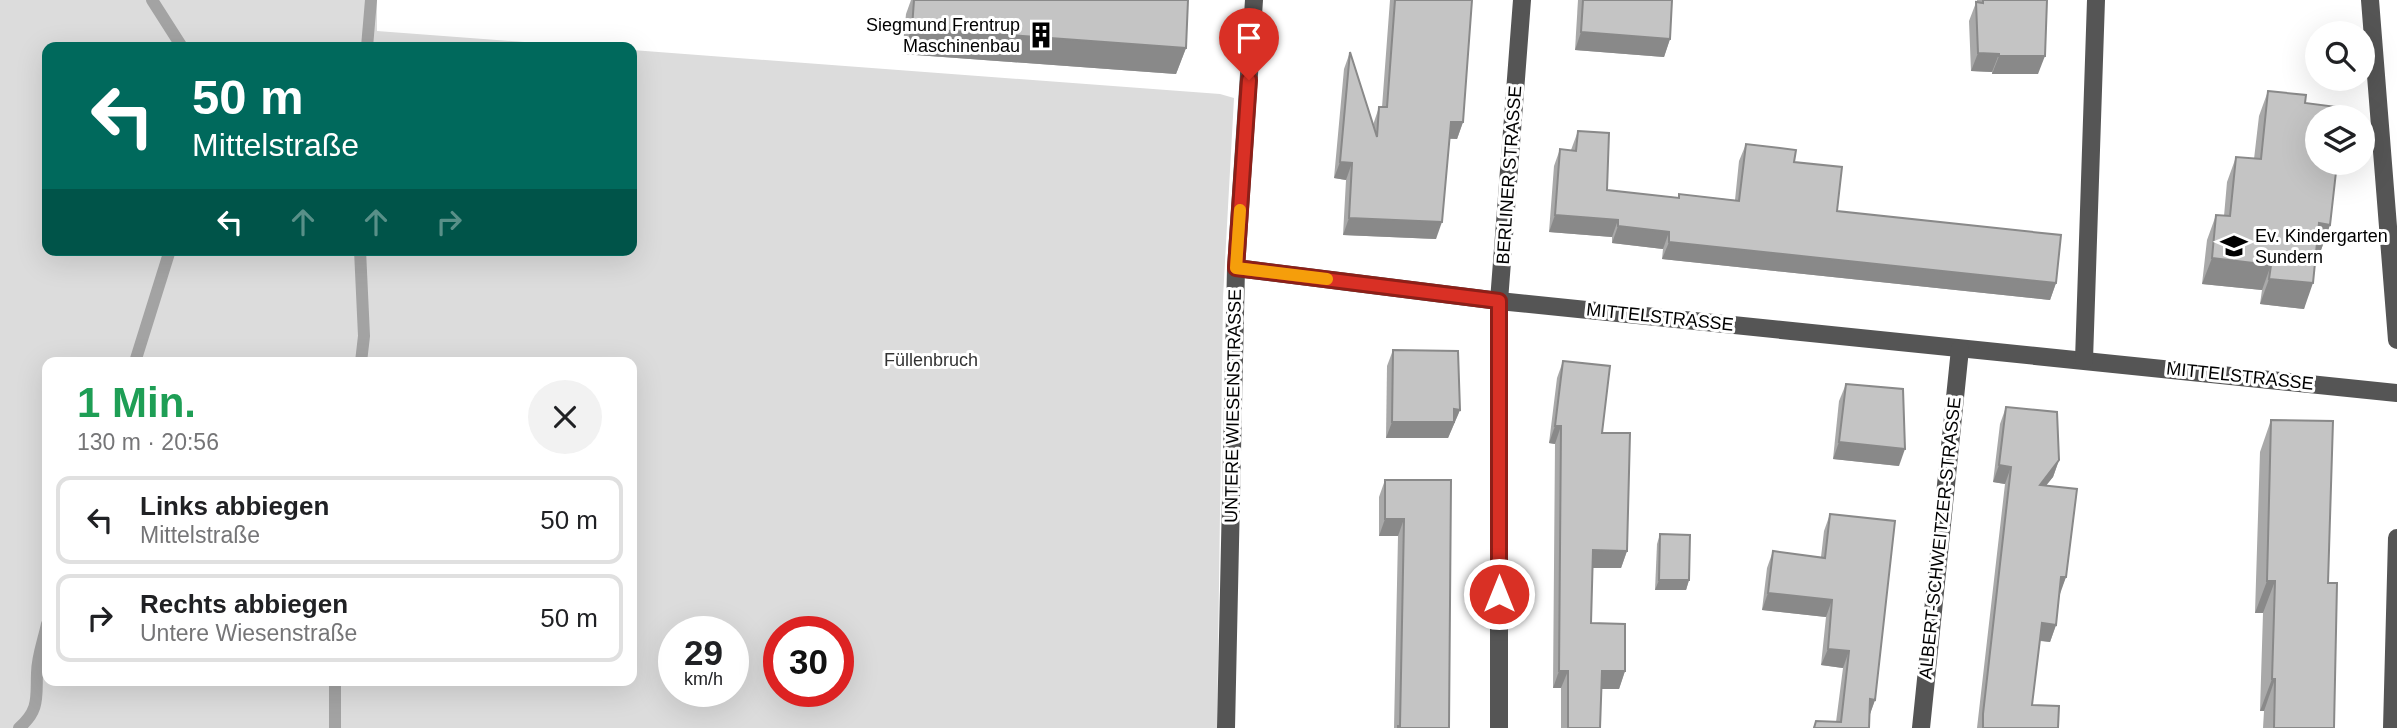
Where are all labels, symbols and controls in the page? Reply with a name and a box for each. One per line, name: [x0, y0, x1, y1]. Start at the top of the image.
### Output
pin: [1219, 8, 1279, 80]
place label: Siegmund Frentrup Maschinenbau: [866, 15, 1020, 56]
icon: arrive: [1230, 19, 1268, 57]
building icon: Siegmund Frentrup Maschinenbau: [1026, 20, 1056, 50]
map controls: [2305, 21, 2375, 175]
button: search: [2305, 21, 2375, 91]
icon: left: [77, 70, 168, 161]
text: 50 m: [192, 70, 304, 124]
street label: BERLINER STRASSE: [1493, 85, 1525, 265]
button: layers: [2305, 105, 2375, 175]
text: Mittelstraße: [192, 127, 359, 163]
icon: left: [211, 203, 249, 241]
icon: ahead: [284, 203, 322, 241]
icon: ahead: [357, 203, 395, 241]
icon: right: [430, 203, 468, 241]
place label: Ev. Kindergarten Sundern: [2255, 226, 2388, 267]
school or university icon: Ev. Kindergarten Sundern: [2219, 231, 2249, 261]
street label: UNTERE WIESENSTRASSE: [1221, 289, 1245, 523]
street label: MITTELSTRASSE: [1585, 299, 1735, 335]
park label: Füllenbruch: [884, 350, 978, 370]
street label: MITTELSTRASSE: [2165, 358, 2315, 394]
text: 1 Min.: [77, 379, 196, 426]
button: close: [528, 380, 602, 454]
street label: ALBERT-SCHWEITZER-STRASSE: [1915, 396, 1965, 680]
text: 130 m · 20:56: [77, 429, 219, 455]
text: Links abbiegen: [140, 491, 329, 521]
icon: left: [81, 501, 119, 539]
text: 50 m: [540, 505, 598, 535]
text: Mittelstraße: [140, 522, 260, 548]
position arrow: [1462, 557, 1536, 631]
text: Rechts abbiegen: [140, 589, 348, 619]
icon: right: [81, 599, 119, 637]
text: 50 m: [540, 603, 598, 633]
speed limit sign: 30: [763, 616, 854, 707]
text: Untere Wiesenstraße: [140, 620, 357, 646]
text: 29: [684, 633, 723, 672]
text: km/h: [684, 669, 723, 689]

